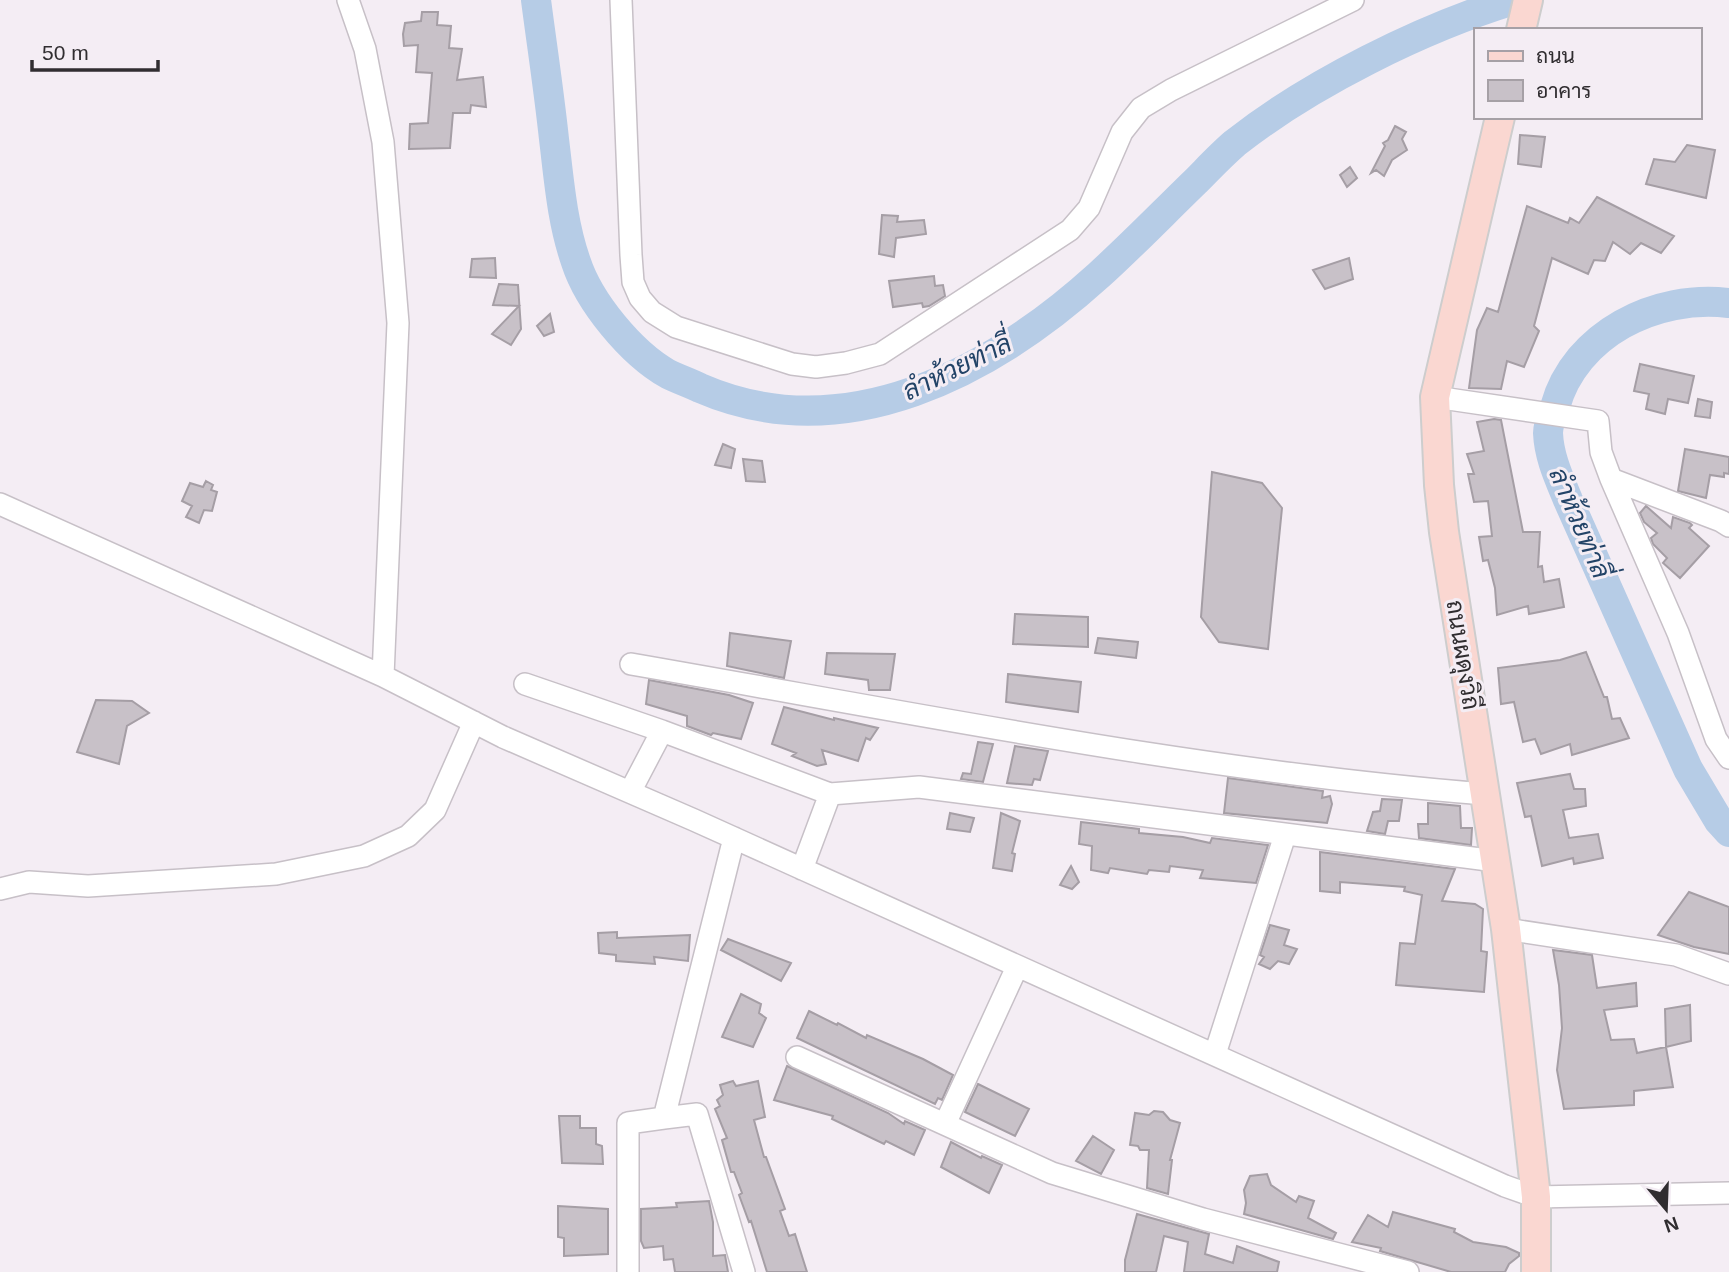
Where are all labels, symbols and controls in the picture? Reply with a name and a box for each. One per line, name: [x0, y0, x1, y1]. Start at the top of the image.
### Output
scale bar: [32, 28, 158, 72]
legend: [1474, 28, 1701, 119]
text: 50 m: [42, 41, 89, 64]
text: ถนน: [1536, 44, 1575, 67]
text: อาคาร: [1536, 79, 1592, 102]
water label: ลำห้วยท่าลี่: [895, 320, 1019, 406]
water label: ลำห้วยท่าลี่: [1543, 460, 1624, 585]
street label: ถนนผดุงวิถี: [1439, 598, 1486, 712]
north arrow: [1631, 1174, 1701, 1244]
text: N: [1661, 1212, 1681, 1237]

